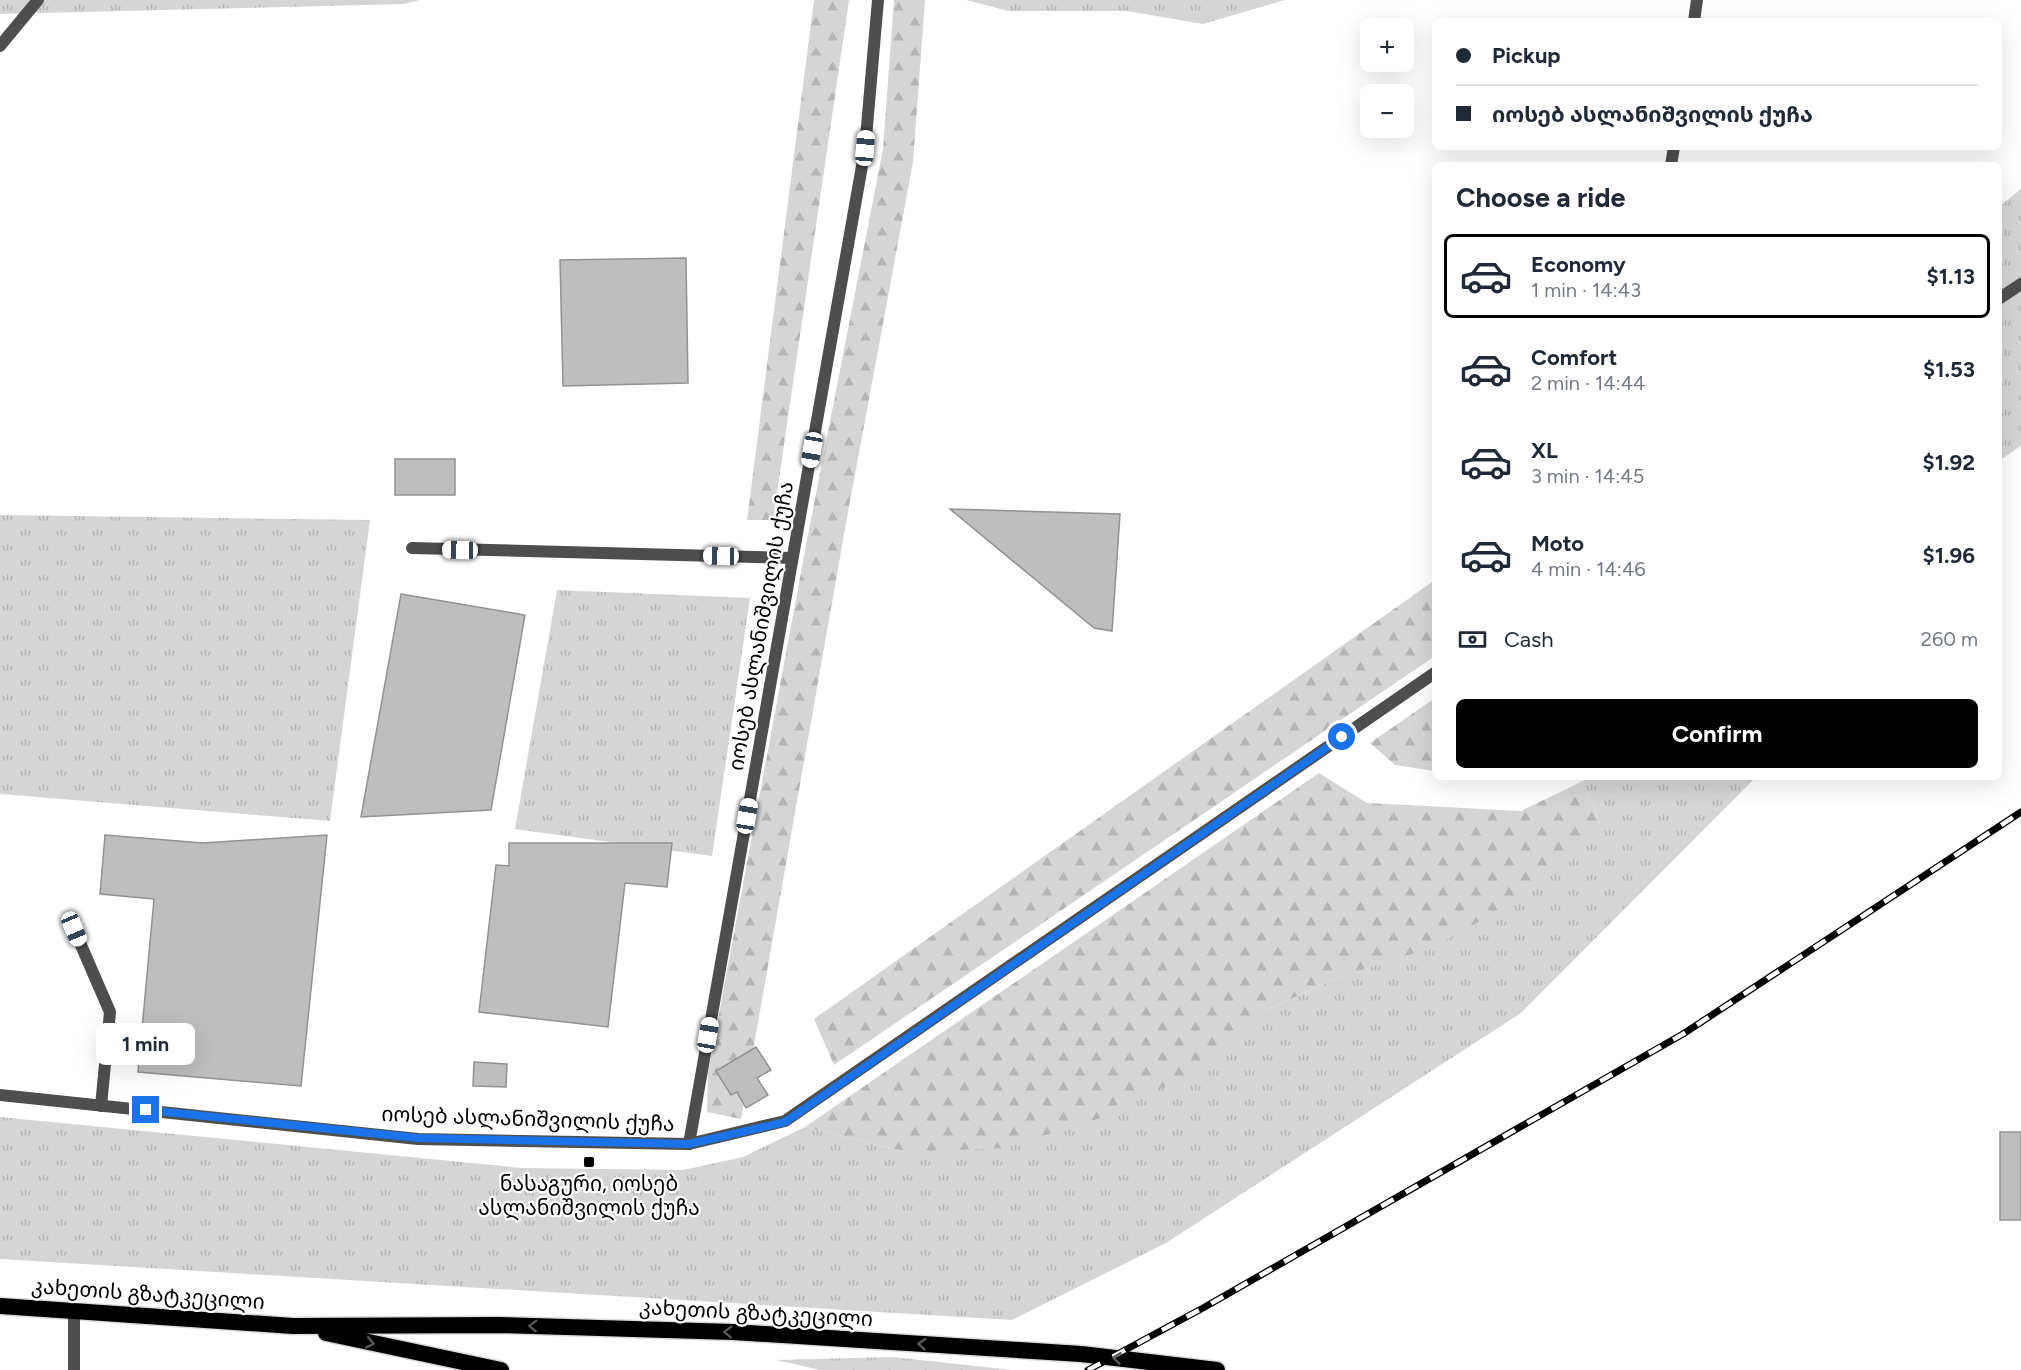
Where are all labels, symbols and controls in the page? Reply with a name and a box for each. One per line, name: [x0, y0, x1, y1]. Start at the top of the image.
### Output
map controls: [1360, 18, 1414, 138]
button: +: [1360, 18, 1414, 72]
text: Pickup: [1492, 42, 1561, 69]
button: −: [1360, 84, 1414, 138]
text: იოსებ ასლანიშვილის ქუჩა: [1492, 101, 1813, 128]
car: [854, 129, 876, 167]
text: Choose a ride: [1456, 181, 1625, 214]
icon: car: [1459, 249, 1513, 303]
text: Economy: [1531, 251, 1626, 278]
text: $1.13: [1927, 263, 1975, 290]
text: 1 min · 14:43: [1531, 278, 1641, 302]
icon: car: [1459, 342, 1513, 396]
text: Comfort: [1531, 344, 1617, 371]
text: $1.53: [1923, 356, 1975, 383]
text: 2 min · 14:44: [1531, 371, 1645, 395]
car: [800, 431, 824, 469]
icon: car: [1459, 435, 1513, 489]
text: XL: [1531, 437, 1558, 464]
text: $1.92: [1923, 449, 1975, 476]
text: 3 min · 14:45: [1531, 464, 1644, 488]
street label: იოსებ ასლანიშვილის ქუჩა: [723, 479, 799, 773]
icon: car: [1459, 528, 1513, 582]
text: Moto: [1531, 530, 1584, 557]
car: [442, 541, 478, 559]
text: $1.96: [1923, 542, 1975, 569]
car: [703, 547, 739, 565]
text: 4 min · 14:46: [1531, 557, 1646, 581]
icon: cash: [1456, 623, 1489, 656]
text: Cash: [1504, 626, 1554, 653]
text: 260 m: [1921, 627, 1978, 651]
button: Confirm: [1456, 699, 1978, 768]
route start: [1328, 723, 1355, 750]
car: [735, 797, 759, 835]
car: [59, 909, 89, 949]
car: [696, 1016, 720, 1054]
callout: 1 min: [96, 1023, 195, 1065]
text: 1 min: [122, 1032, 169, 1056]
route end: [132, 1096, 159, 1123]
street label: იოსებ ასლანიშვილის ქუჩა: [381, 1101, 675, 1137]
marker: ნასაგური, იოსებ ასლანიშვილის ქუჩა: [582, 1155, 596, 1169]
place label: ნასაგური, იოსებ ასლანიშვილის ქუჩა: [478, 1171, 700, 1221]
street label: კახეთის გზატკეცილი: [30, 1273, 266, 1315]
street label: კახეთის გზატკეცილი: [639, 1294, 873, 1332]
one-way arrow: [528, 1320, 537, 1332]
one-way arrow: [723, 1326, 732, 1338]
one-way arrow: [365, 1335, 375, 1348]
one-way arrow: [918, 1337, 927, 1350]
one-way arrow: [1112, 1352, 1121, 1365]

